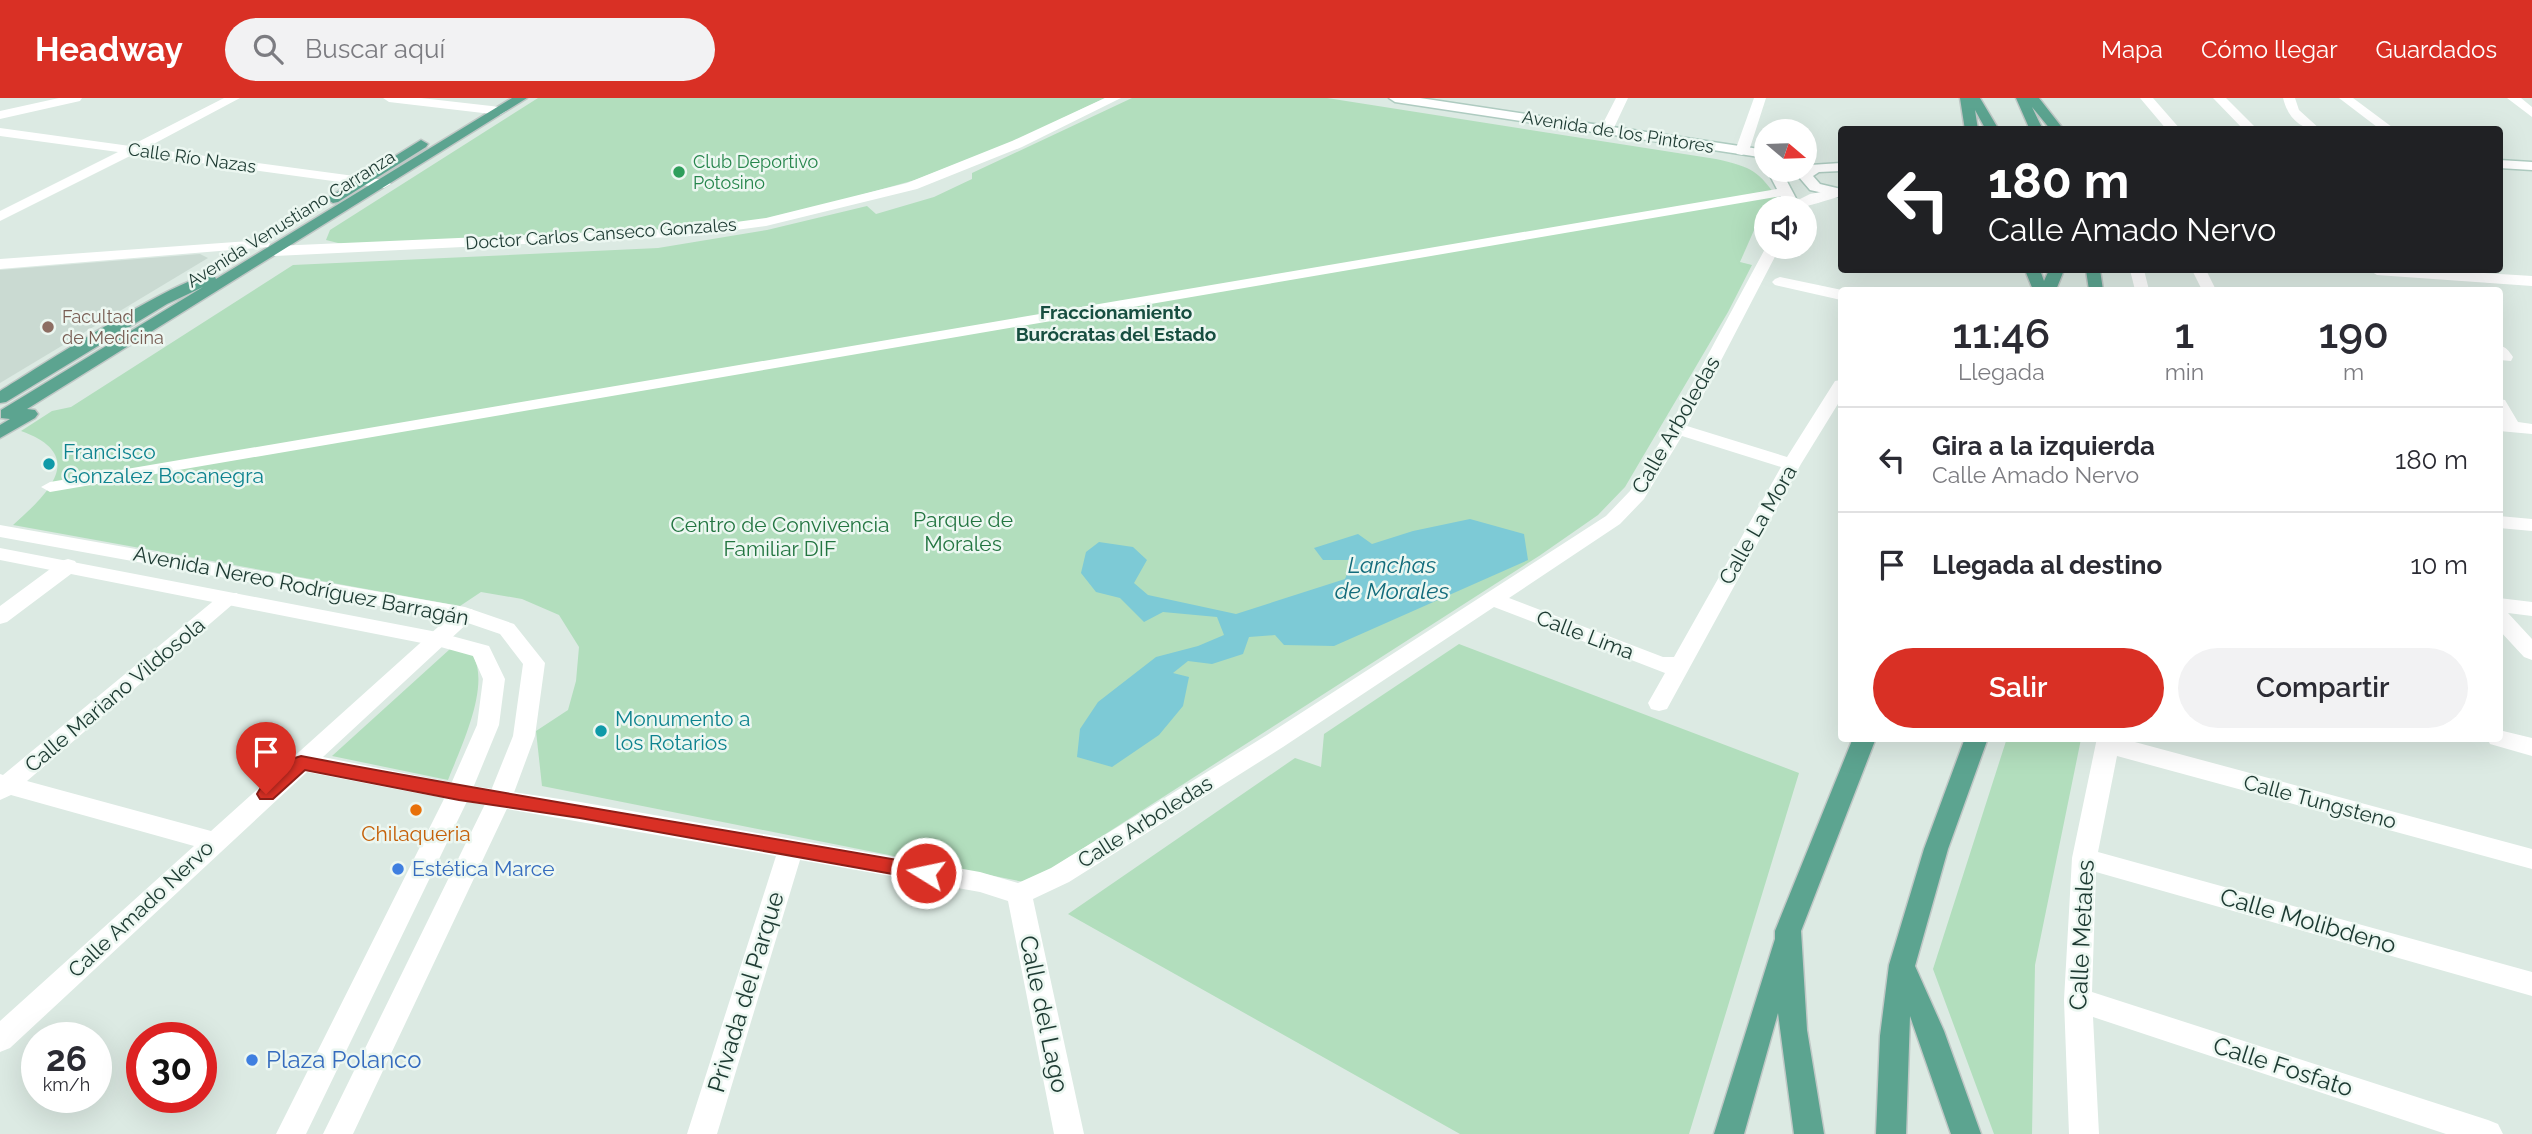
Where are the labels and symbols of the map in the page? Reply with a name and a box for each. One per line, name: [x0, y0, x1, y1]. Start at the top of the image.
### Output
street label: Avenida de los Pintores: [1521, 106, 1716, 157]
north arrow: [1754, 119, 1816, 182]
street label: Calle Río Nazas: [127, 138, 258, 177]
street label: Avenida Venustiano Carranza: [183, 146, 399, 291]
place label: Club Deportivo Potosino: [693, 151, 818, 193]
marker: Club Deportivo Potosino: [671, 164, 687, 180]
street label: Doctor Carlos Canseco Gonzales: [465, 214, 738, 253]
district label: Fraccionamiento Burócratas del Estado: [1016, 301, 1216, 345]
place label: Facultad de Medicina: [62, 306, 164, 348]
marker: Facultad de Medicina: [40, 319, 56, 335]
street label: Calle Arboledas: [1626, 352, 1725, 498]
place label: Francisco Gonzalez Bocanegra: [63, 439, 264, 488]
marker: Francisco Gonzalez Bocanegra: [41, 456, 57, 472]
street label: Calle La Mora: [1713, 461, 1802, 589]
park label: Parque de Morales: [913, 507, 1013, 556]
park label: Centro de Convivencia Familiar DIF: [670, 512, 890, 561]
street label: Avenida Nereo Rodríguez Barragán: [131, 541, 471, 630]
water label: Lanchas de Morales: [1335, 551, 1449, 604]
street label: Calle Lima: [1533, 604, 1638, 665]
street label: Calle Mariano Vildosola: [20, 612, 210, 777]
place label: Monumento a los Rotarios: [615, 706, 750, 755]
pin: [236, 722, 296, 794]
marker: Monumento a los Rotarios: [593, 723, 609, 739]
street label: Calle Tungsteno: [2241, 769, 2399, 834]
street label: Calle Arboledas: [1073, 770, 1217, 873]
marker: Chilaqueria: [408, 802, 424, 818]
place label: Chilaqueria: [361, 821, 471, 846]
street label: Calle Amado Nervo: [63, 835, 218, 982]
position arrow: [889, 836, 963, 910]
place label: Estética Marce: [412, 856, 554, 881]
street label: Calle Metales: [2063, 859, 2100, 1011]
marker: Estética Marce: [390, 861, 406, 877]
street label: Calle Molibdeno: [2217, 882, 2400, 960]
street label: Privada del Parque: [701, 888, 790, 1096]
street label: Calle del Lago: [1014, 933, 1075, 1095]
speed limit sign: 30: [126, 1022, 217, 1113]
street label: Calle Fosfato: [2210, 1030, 2357, 1103]
place label: Plaza Polanco: [266, 1045, 421, 1074]
marker: Plaza Polanco: [244, 1052, 260, 1068]

